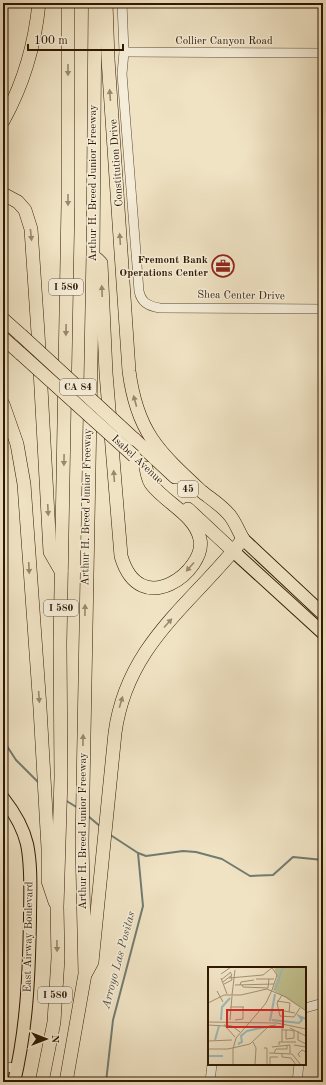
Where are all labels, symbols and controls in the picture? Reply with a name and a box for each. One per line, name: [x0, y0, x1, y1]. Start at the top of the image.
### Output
scale bar: [28, 26, 123, 52]
text: 100 m: [34, 35, 68, 47]
street label: Collier Canyon Road: [175, 36, 273, 47]
one-way arrow: [65, 64, 71, 77]
one-way arrow: [107, 89, 114, 101]
street label: Arthur H. Breed Junior Freeway: [88, 104, 99, 262]
street label: Constitution Drive: [108, 119, 126, 207]
one-way arrow: [65, 194, 71, 207]
one-way arrow: [28, 228, 34, 241]
one-way arrow: [117, 233, 124, 245]
office icon: Fremont Bank Operations Center: [210, 253, 236, 279]
place label: Fremont Bank Operations Center: [119, 255, 208, 279]
road number: I 580: [49, 279, 83, 295]
one-way arrow: [99, 284, 105, 297]
street label: Shea Center Drive: [197, 290, 285, 302]
one-way arrow: [63, 324, 69, 337]
road number: CA 84: [60, 379, 96, 395]
one-way arrow: [132, 395, 138, 407]
street label: Arthur H. Breed Junior Freeway: [80, 428, 94, 586]
street label: Isabel Avenue: [109, 433, 165, 487]
one-way arrow: [60, 454, 67, 466]
one-way arrow: [110, 470, 117, 483]
road number: 45: [178, 481, 198, 497]
one-way arrow: [44, 504, 51, 516]
one-way arrow: [25, 562, 32, 574]
one-way arrow: [185, 562, 194, 572]
road number: I 580: [44, 600, 78, 616]
one-way arrow: [82, 603, 88, 616]
one-way arrow: [163, 618, 172, 629]
one-way arrow: [35, 691, 42, 703]
one-way arrow: [118, 696, 124, 708]
one-way arrow: [80, 733, 86, 746]
street label: Arthur H. Breed Junior Freeway: [78, 752, 89, 910]
street label: East Airway Boulevard: [23, 881, 35, 993]
water label: Arroyo Las Positas: [100, 910, 138, 1011]
one-way arrow: [54, 940, 61, 952]
inset map: [208, 967, 306, 1065]
road number: I 580: [38, 987, 72, 1003]
north arrow: [26, 1019, 66, 1059]
text: N: [49, 1035, 60, 1044]

